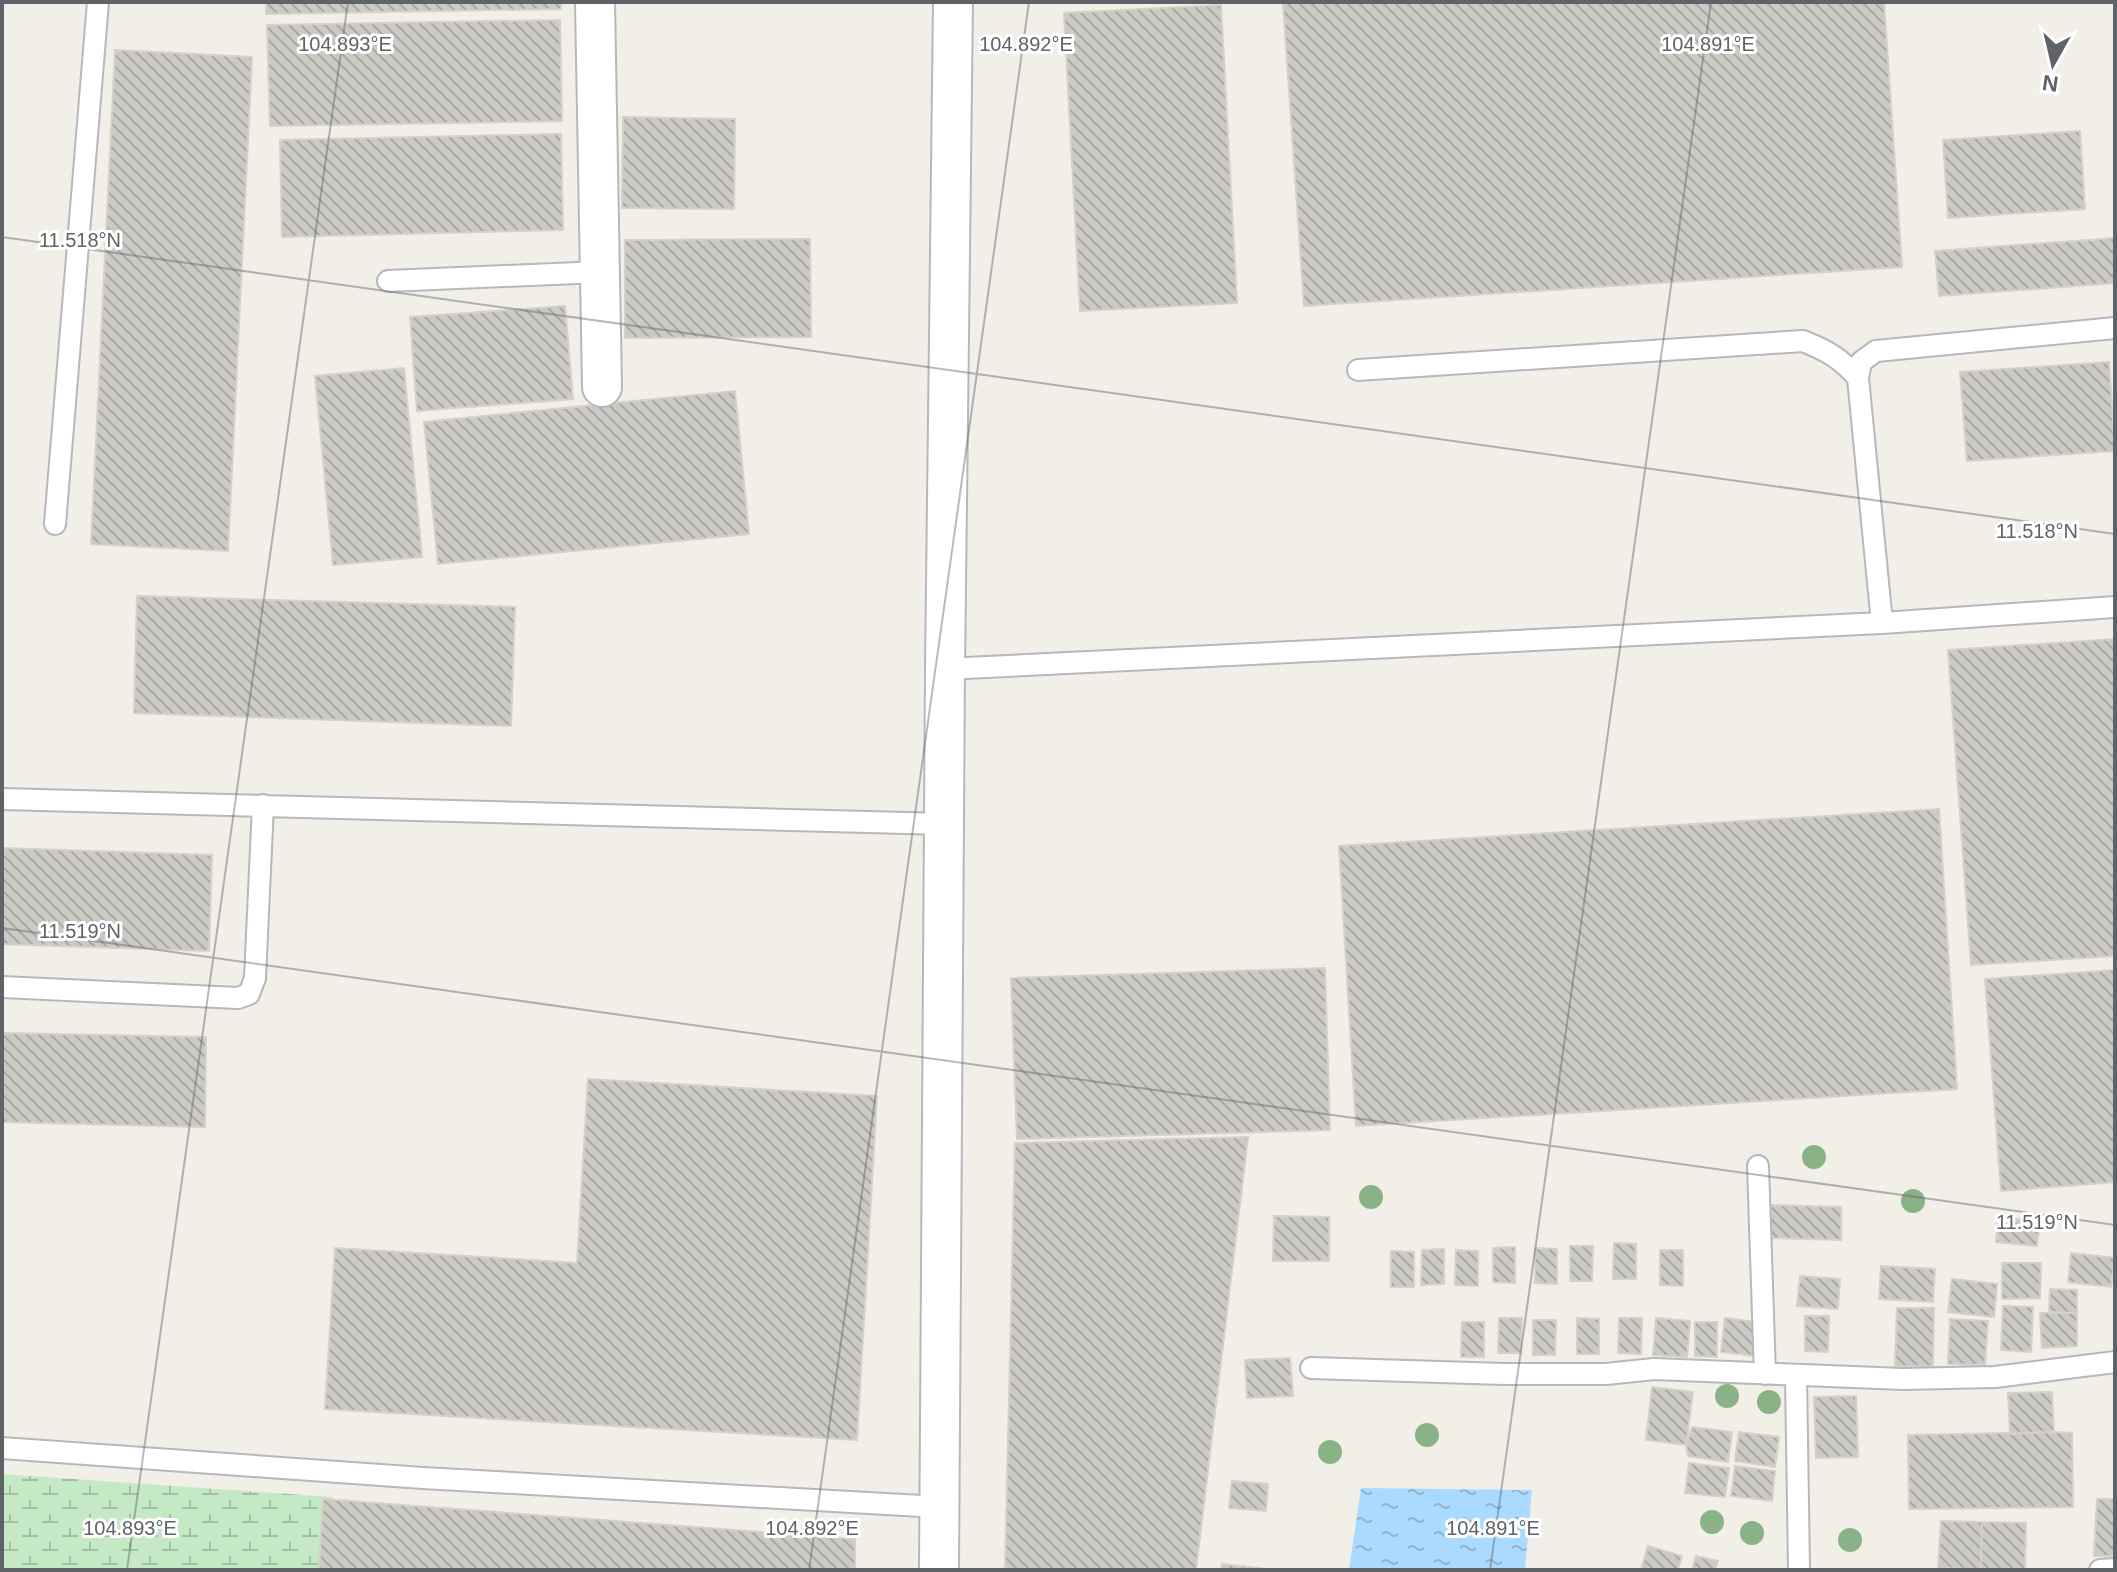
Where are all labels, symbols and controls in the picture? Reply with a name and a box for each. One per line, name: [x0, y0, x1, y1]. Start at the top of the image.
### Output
north arrow: [2013, 24, 2093, 104]
text: 104.893°E: [298, 33, 392, 55]
text: 104.892°E: [979, 33, 1073, 55]
text: 104.891°E: [1661, 33, 1755, 55]
text: N: [2041, 70, 2060, 97]
text: 11.518°N: [39, 229, 121, 251]
text: 11.518°N: [1996, 520, 2078, 542]
text: 11.519°N: [39, 920, 121, 942]
text: 11.519°N: [1996, 1211, 2078, 1233]
text: 104.893°E: [83, 1517, 177, 1539]
text: 104.892°E: [765, 1517, 859, 1539]
text: 104.891°E: [1446, 1517, 1540, 1539]

